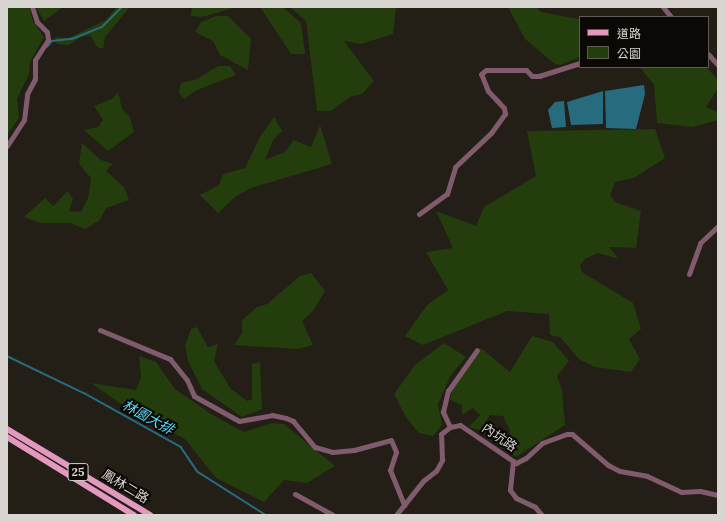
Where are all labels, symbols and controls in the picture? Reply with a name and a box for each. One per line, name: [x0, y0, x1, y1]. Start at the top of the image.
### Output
legend: [579, 16, 709, 68]
text: 道路: [617, 26, 641, 41]
text: 公園: [617, 46, 641, 61]
water label: 林園大排: [119, 396, 177, 438]
street label: 內坑路: [479, 420, 519, 456]
road number: 25: [67, 462, 89, 482]
street label: 鳳林二路: [99, 467, 151, 507]

